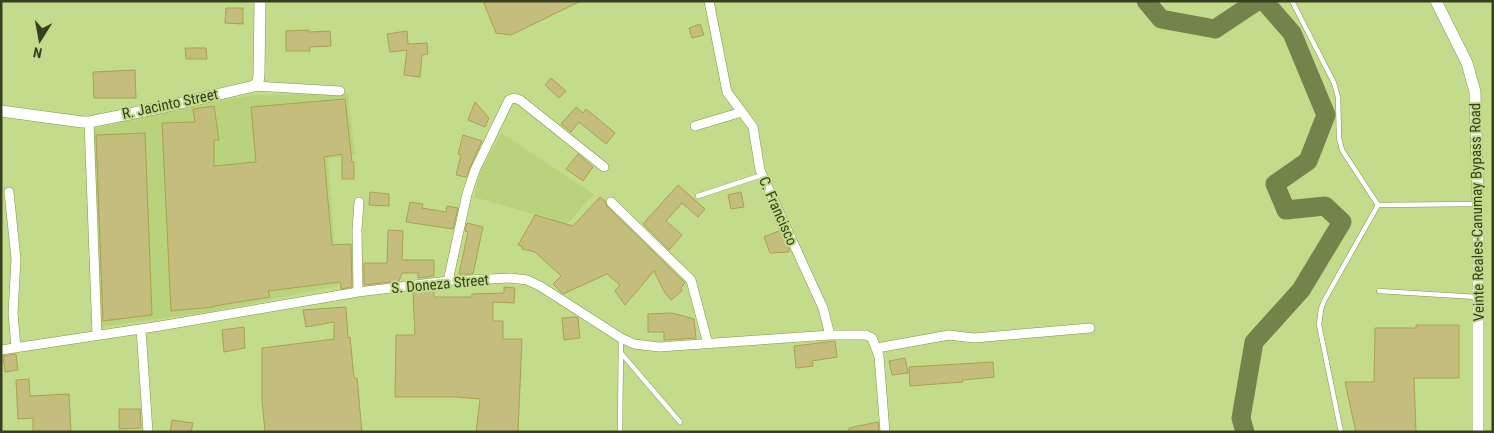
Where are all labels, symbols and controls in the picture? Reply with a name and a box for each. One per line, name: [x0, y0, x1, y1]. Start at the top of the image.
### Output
north arrow: [15, 15, 65, 65]
text: N: [32, 44, 43, 61]
street label: R. Jacinto Street: [120, 85, 220, 123]
street label: Veinte Reales-Canumay Bypass Road: [1466, 103, 1488, 321]
street label: C. Francisco: [755, 174, 801, 248]
street label: S. Doneza Street: [390, 271, 490, 297]

